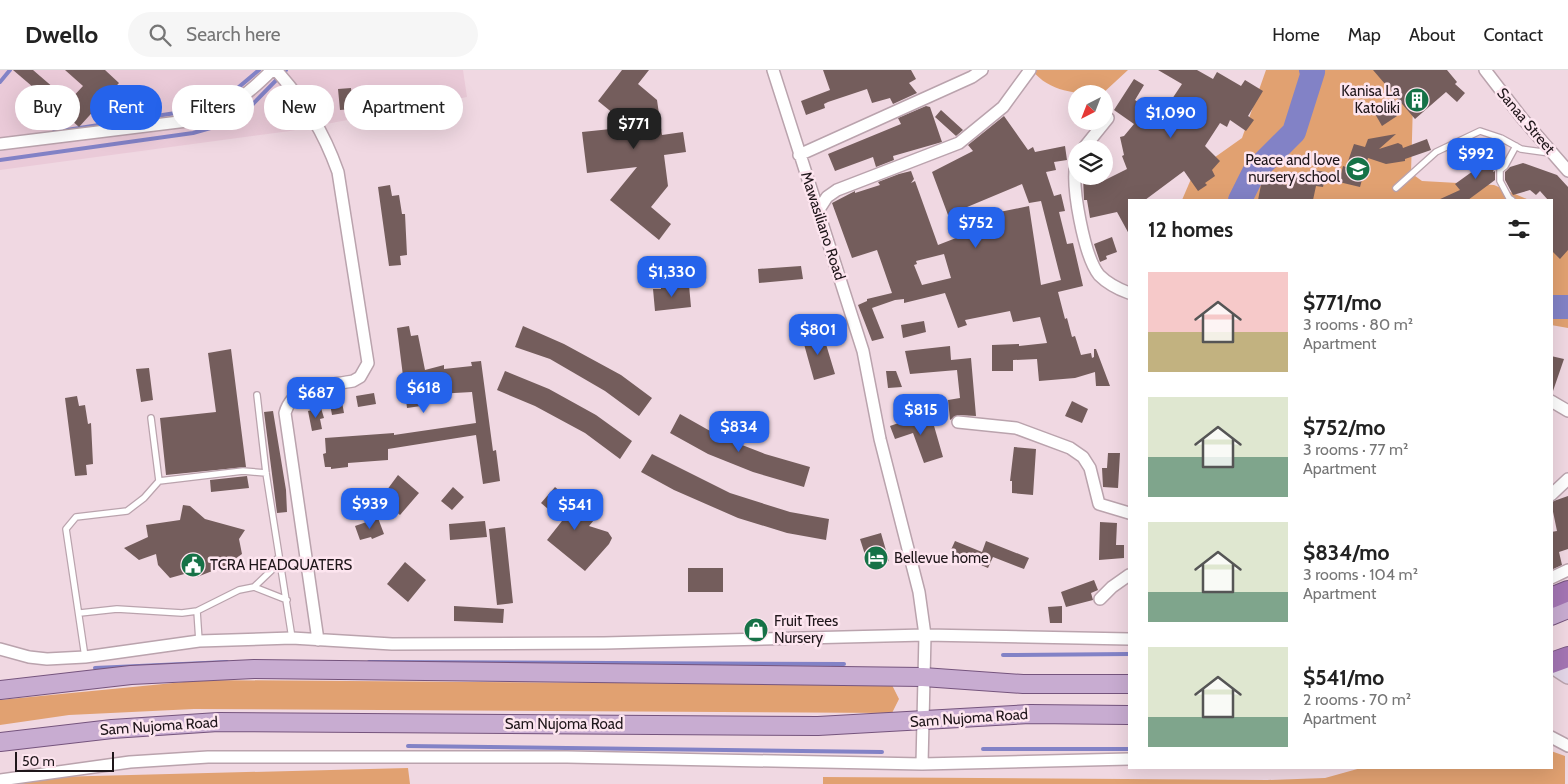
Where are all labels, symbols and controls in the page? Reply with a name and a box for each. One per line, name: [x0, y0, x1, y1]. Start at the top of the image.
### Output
search box: [128, 12, 478, 57]
text: Dwello: [25, 20, 98, 49]
icon: search: [146, 21, 174, 49]
text: Search here: [186, 23, 281, 46]
text: Home: [1272, 24, 1320, 46]
text: Map: [1348, 24, 1381, 46]
text: About: [1409, 24, 1455, 46]
text: Contact: [1483, 24, 1543, 46]
place label: Kanisa La Katoliki: [1341, 82, 1401, 117]
street label: Sanaa Street: [1493, 84, 1559, 158]
chip: Buy: [15, 85, 80, 130]
chip: Rent: [90, 85, 162, 130]
chip: Filters: [172, 85, 254, 130]
chip: New: [264, 85, 334, 130]
chip: Apartment: [344, 85, 463, 130]
north arrow: [1068, 85, 1112, 130]
map controls: [1068, 85, 1113, 185]
building icon: Kanisa La Katoliki: [1404, 87, 1430, 113]
pin: $1,090: [1130, 97, 1212, 139]
text: $1,090: [1146, 103, 1196, 122]
pin: $771: [604, 108, 664, 150]
text: $771: [618, 114, 650, 133]
pin: $992: [1446, 138, 1506, 180]
button: layers: [1068, 140, 1113, 185]
text: $992: [1458, 144, 1494, 163]
place label: Peace and love nursery school: [1245, 151, 1340, 186]
school or university icon: Peace and love nursery school: [1345, 156, 1371, 182]
street label: Mawasiliano Road: [797, 169, 849, 283]
pin: $752: [946, 206, 1006, 249]
text: $752: [959, 213, 993, 232]
icon: filters: [1505, 215, 1533, 243]
text: 12 homes: [1148, 217, 1233, 242]
pin: $1,330: [631, 256, 713, 298]
text: $1,330: [648, 262, 696, 281]
text: $771/mo: [1303, 290, 1382, 315]
icon: home: [1188, 292, 1248, 352]
pin: $801: [788, 314, 848, 356]
text: 3 rooms · 80 m²: [1303, 315, 1413, 334]
text: $801: [800, 320, 836, 339]
text: Apartment: [1303, 334, 1376, 353]
pin: $618: [394, 372, 454, 414]
pin: $687: [286, 376, 346, 419]
text: $618: [407, 378, 441, 397]
text: $687: [298, 383, 334, 402]
pin: $815: [891, 394, 951, 436]
text: $815: [904, 400, 938, 419]
pin: $834: [709, 410, 769, 453]
text: $752/mo: [1303, 415, 1386, 440]
text: $834: [720, 417, 758, 436]
icon: home: [1188, 417, 1248, 477]
text: 3 rooms · 77 m²: [1303, 440, 1408, 459]
text: Apartment: [1303, 459, 1376, 478]
pin: $939: [340, 488, 400, 530]
pin: $541: [545, 488, 605, 531]
text: $939: [352, 494, 388, 513]
text: $541: [558, 495, 592, 514]
text: $834/mo: [1303, 540, 1389, 565]
icon: home: [1188, 542, 1248, 602]
hotel icon: Bellevue home: [863, 545, 889, 571]
place label: Bellevue home: [894, 549, 989, 567]
public building icon: TCRA HEADQUATERS: [180, 552, 206, 578]
place label: TCRA HEADQUATERS: [210, 556, 353, 574]
text: 3 rooms · 104 m²: [1303, 565, 1418, 584]
text: Apartment: [1303, 584, 1376, 603]
place label: Fruit Trees Nursery: [774, 612, 838, 647]
shop icon: Fruit Trees Nursery: [743, 617, 769, 643]
text: $541/mo: [1303, 665, 1384, 690]
icon: home: [1188, 667, 1248, 727]
text: 2 rooms · 70 m²: [1303, 690, 1411, 709]
street label: Sam Nujoma Road: [909, 705, 1029, 731]
text: Apartment: [1303, 709, 1376, 728]
street label: Sam Nujoma Road: [99, 713, 219, 739]
street label: Sam Nujoma Road: [505, 715, 623, 733]
scale bar: [15, 749, 114, 772]
text: 50 m: [22, 752, 55, 770]

